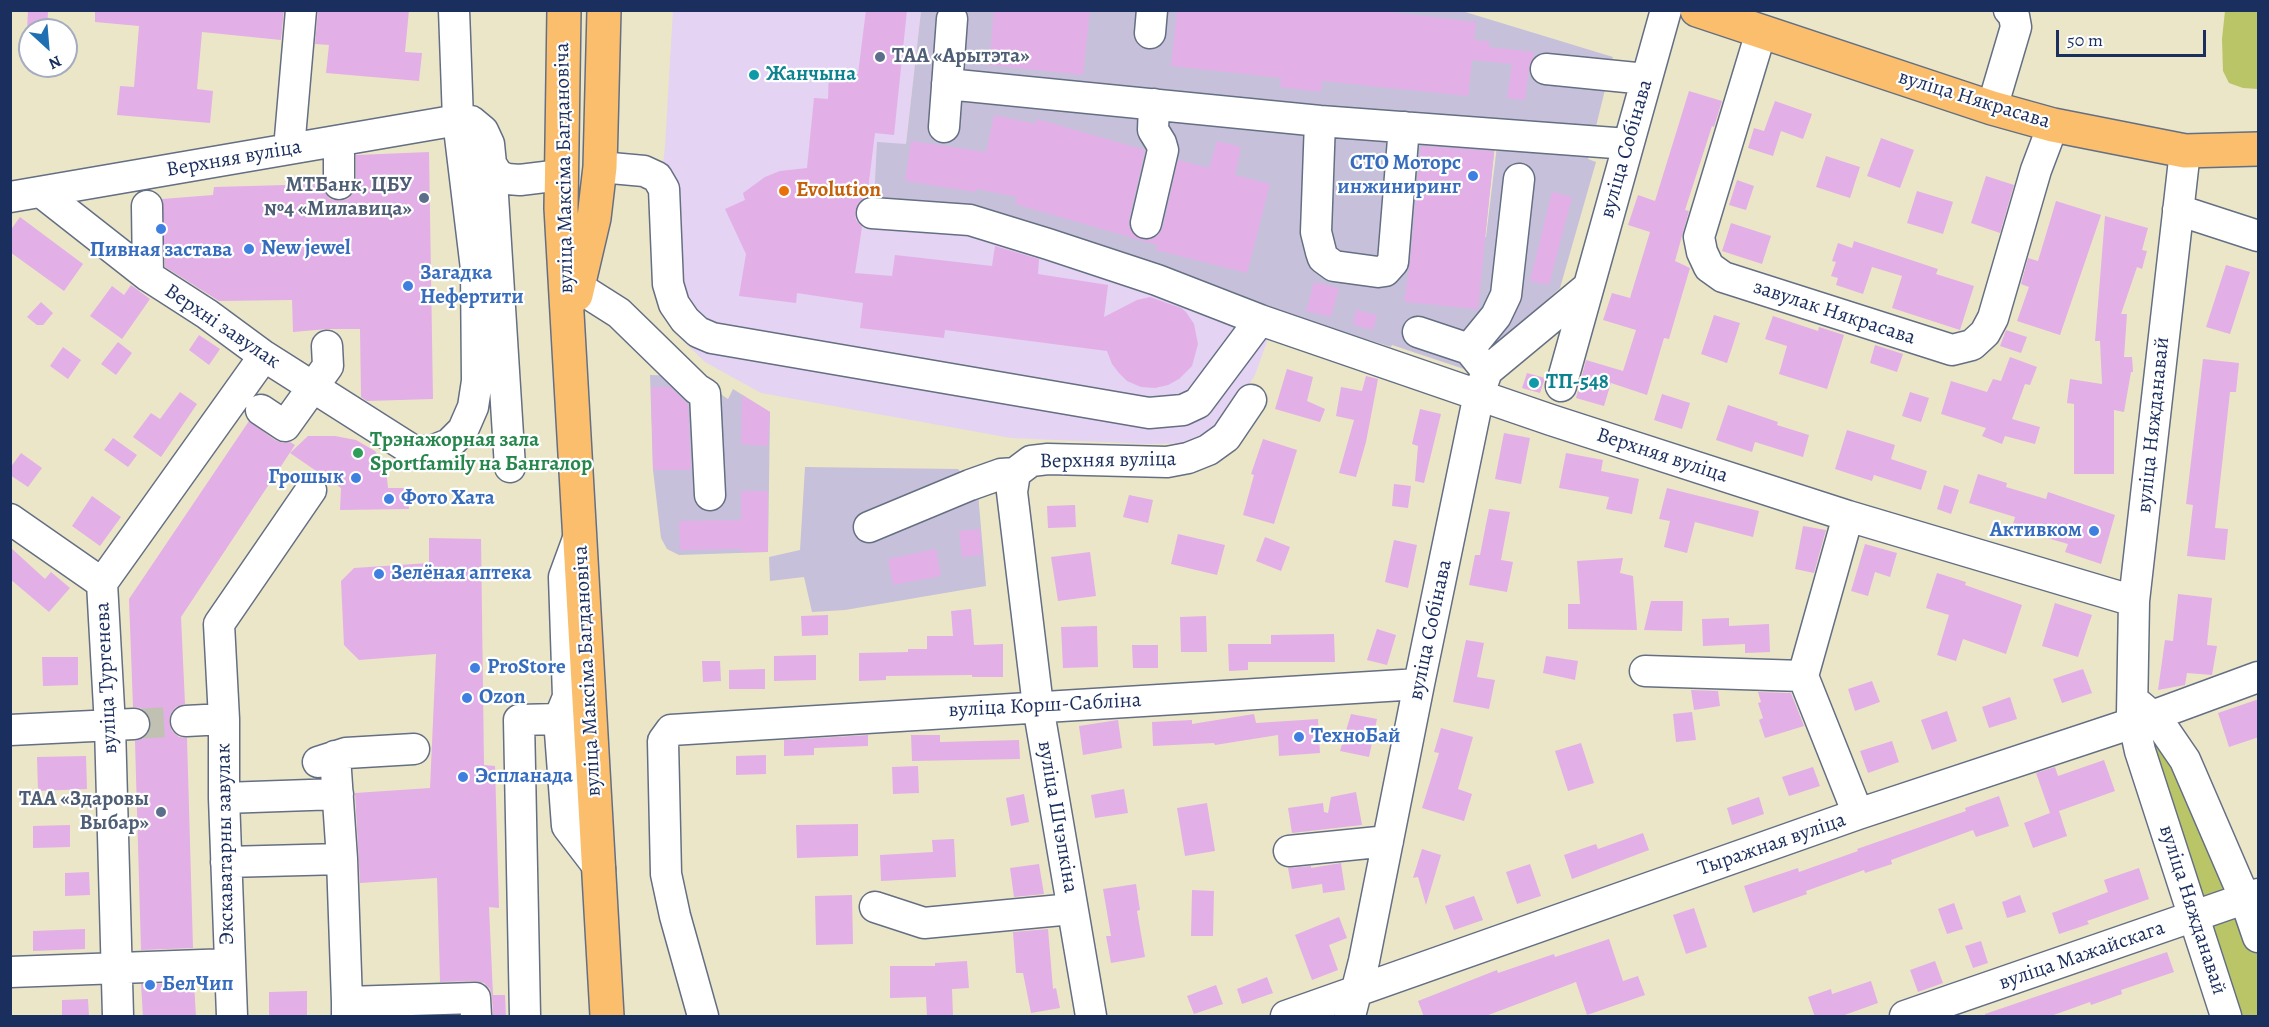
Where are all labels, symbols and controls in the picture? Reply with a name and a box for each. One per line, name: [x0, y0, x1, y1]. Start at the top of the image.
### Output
north arrow: [18, 18, 78, 78]
scale bar: [2059, 18, 2209, 56]
text: 50 m: [2067, 28, 2103, 52]
street label: вуліца Максіма Багдановіча: [550, 42, 580, 294]
place label: ТАА «Арытэта»: [892, 44, 1030, 70]
text: N: [45, 50, 65, 75]
marker: ТАА «Арытэта»: [873, 50, 887, 64]
place label: Жанчына: [766, 62, 856, 88]
street label: вуліца Някрасава: [1895, 65, 2053, 135]
marker: Жанчына: [747, 68, 761, 82]
street label: вуліца Собінава: [1595, 77, 1659, 221]
street label: Верхняя вуліца: [164, 135, 304, 183]
place label: СТО Моторс инжиниринг: [1337, 151, 1461, 201]
marker: СТО Моторс инжиниринг: [1466, 169, 1480, 183]
place label: МТБанк, ЦБУ №4 «Милавица»: [264, 173, 412, 223]
place label: Evolution: [796, 178, 881, 204]
marker: Evolution: [777, 184, 791, 198]
marker: МТБанк, ЦБУ №4 «Милавица»: [417, 191, 431, 205]
marker: Пивная застава: [154, 222, 168, 236]
place label: New jewel: [261, 236, 350, 262]
place label: Пивная застава: [90, 238, 232, 264]
marker: New jewel: [242, 242, 256, 256]
place label: Загадка Нефертити: [420, 261, 524, 311]
street label: завулак Някрасава: [1750, 275, 1918, 351]
street label: Верхні завулак: [159, 279, 285, 375]
marker: Загадка Нефертити: [401, 279, 415, 293]
street label: вуліца Няжданавай: [2132, 336, 2176, 514]
place label: ТП-548: [1546, 370, 1609, 396]
marker: ТП-548: [1527, 376, 1541, 390]
street label: Верхняя вуліца: [1593, 423, 1731, 489]
place label: Трэнажорная зала Sportfamily на Бангалор: [370, 428, 592, 478]
marker: Трэнажорная зала Sportfamily на Бангалор: [351, 446, 365, 460]
street label: Верхняя вуліца: [1039, 447, 1177, 475]
place label: Грошык: [268, 465, 344, 491]
marker: Грошык: [349, 471, 363, 485]
place label: Фото Хата: [401, 486, 495, 512]
marker: Фото Хата: [382, 492, 396, 506]
place label: Активком: [1990, 518, 2082, 544]
marker: Активком: [2087, 524, 2101, 538]
street label: вуліца Максіма Багдановіча: [569, 545, 607, 797]
street label: вуліца Собінава: [1404, 557, 1458, 703]
place label: Зелёная аптека: [391, 561, 532, 587]
marker: Зелёная аптека: [372, 567, 386, 581]
street label: вуліца Тургенева: [90, 601, 124, 755]
place label: ProStore: [487, 655, 566, 681]
marker: ProStore: [468, 661, 482, 675]
place label: Ozon: [479, 685, 525, 711]
street label: вуліца Корш-Сабліна: [948, 688, 1142, 724]
marker: Ozon: [460, 691, 474, 705]
place label: ТехноБай: [1311, 724, 1401, 750]
marker: ТехноБай: [1292, 730, 1306, 744]
street label: вуліца Шчэпкіна: [1031, 739, 1083, 895]
street label: Экскаватарны завулак: [212, 743, 240, 945]
place label: Эспланада: [475, 764, 573, 790]
marker: Эспланада: [456, 770, 470, 784]
place label: ТАА «Здаровы Выбар»: [19, 787, 149, 837]
marker: ТАА «Здаровы Выбар»: [154, 805, 168, 819]
street label: Тыражная вуліца: [1695, 808, 1849, 882]
street label: вуліца Няжданавай: [2153, 822, 2231, 998]
street label: вуліца Мажайскага: [1996, 916, 2168, 996]
place label: БелЧип: [162, 972, 234, 998]
marker: БелЧип: [143, 978, 157, 992]

